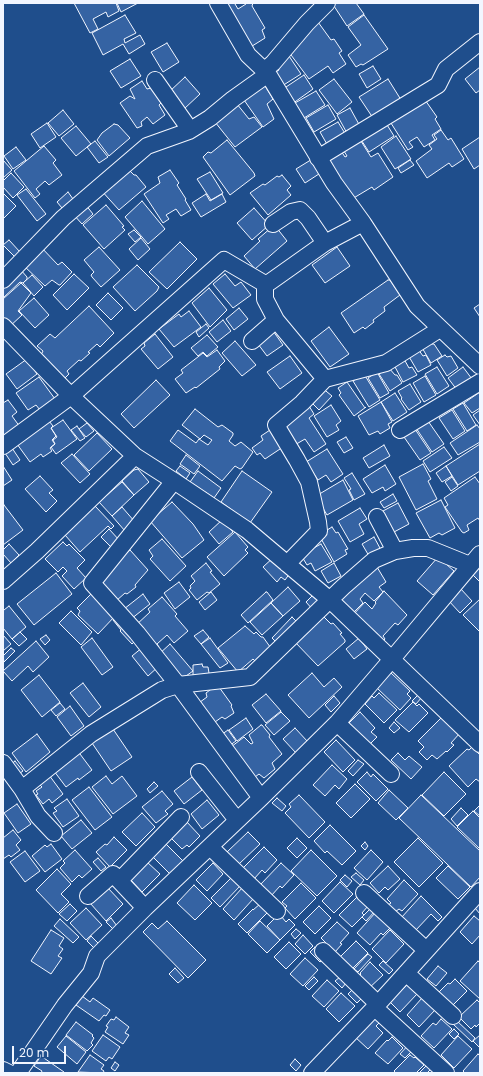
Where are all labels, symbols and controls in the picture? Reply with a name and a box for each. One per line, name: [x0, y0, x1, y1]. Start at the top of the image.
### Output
scale bar: [14, 1038, 68, 1064]
text: 20 m: [19, 1044, 49, 1061]

